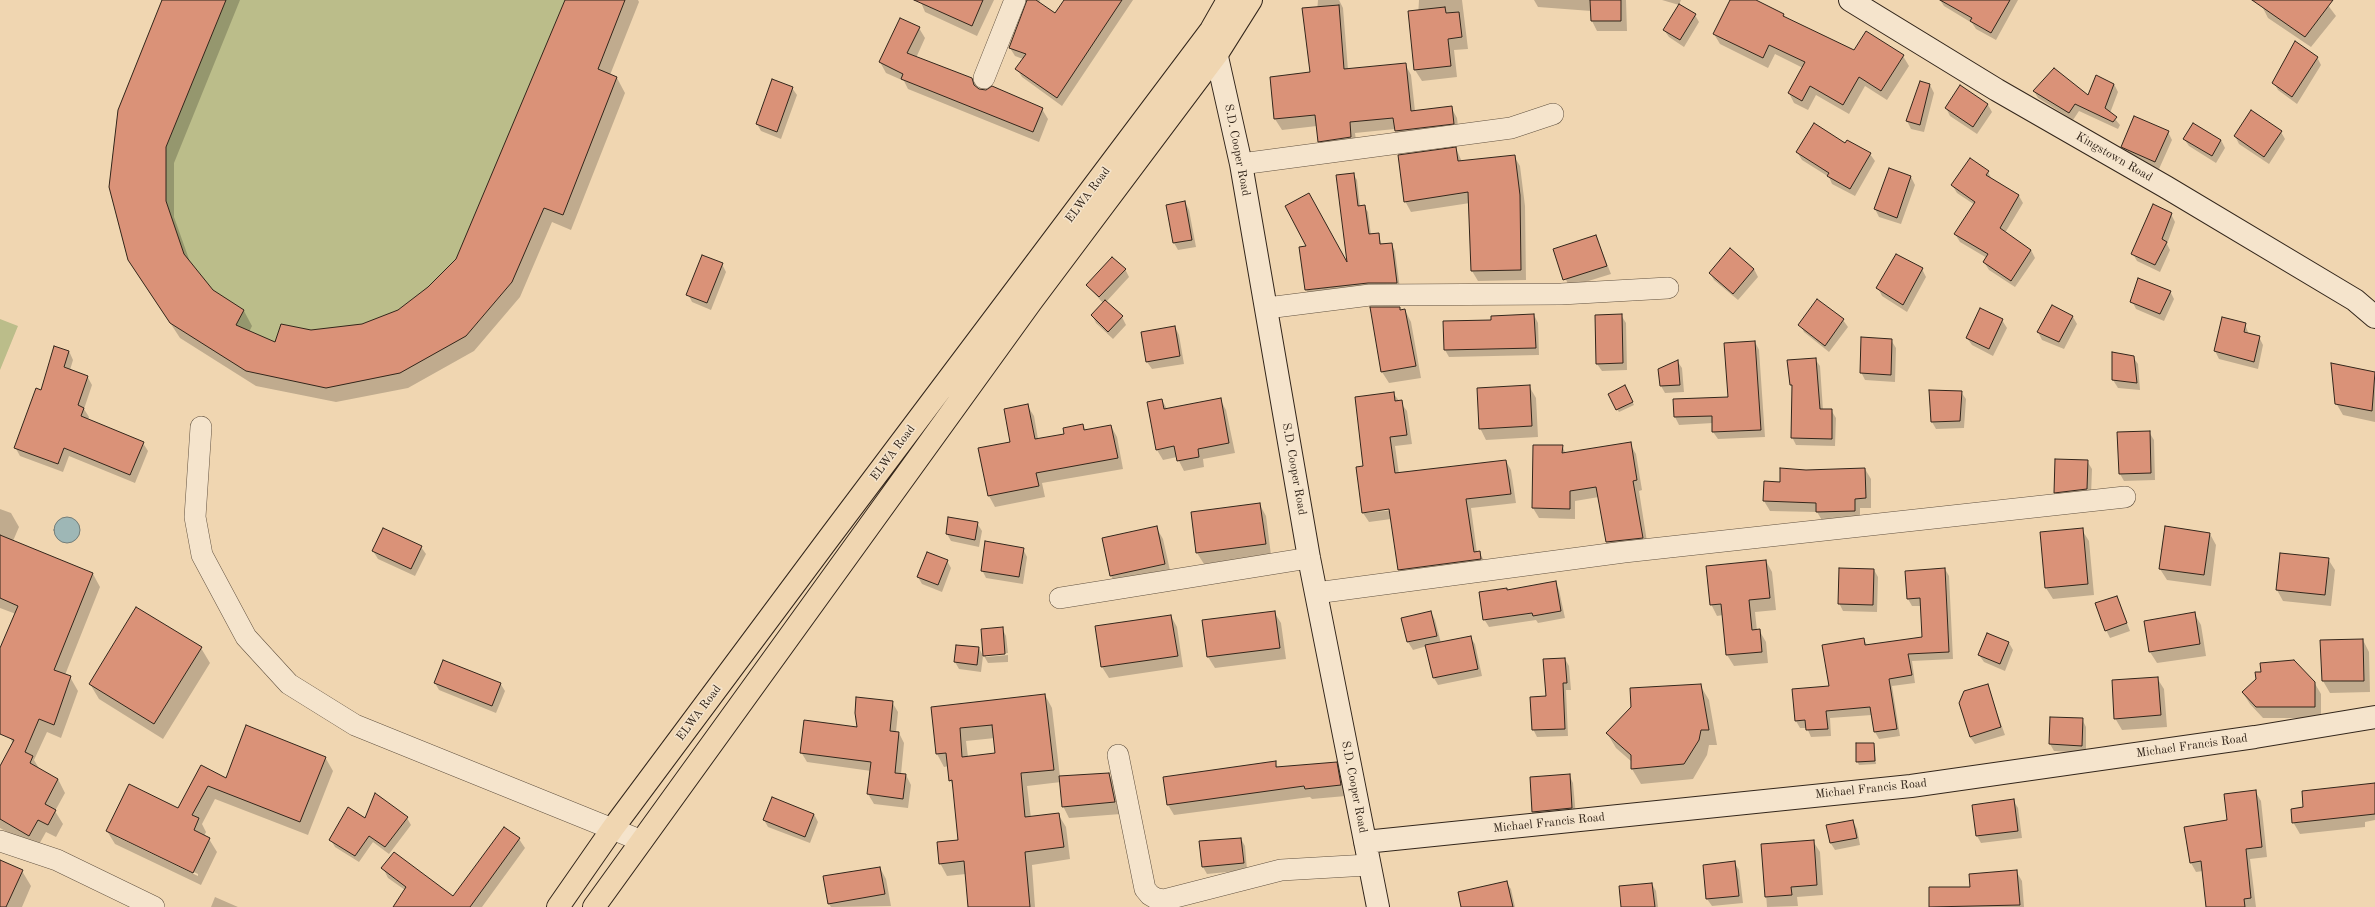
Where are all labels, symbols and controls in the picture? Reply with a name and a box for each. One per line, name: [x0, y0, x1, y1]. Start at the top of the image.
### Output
street label: S.D. Cooper Road: [1221, 103, 1253, 197]
street label: Kingstown Road: [2073, 129, 2155, 185]
street label: ELWA Road: [1062, 164, 1114, 226]
street label: ELWA Road: [867, 422, 919, 484]
street label: S.D. Cooper Road: [1279, 422, 1309, 516]
street label: ELWA Road: [673, 682, 725, 744]
street label: Michael Francis Road: [2135, 731, 2249, 761]
street label: S.D. Cooper Road: [1338, 740, 1370, 834]
street label: Michael Francis Road: [1814, 776, 1928, 802]
street label: Michael Francis Road: [1492, 810, 1606, 836]

